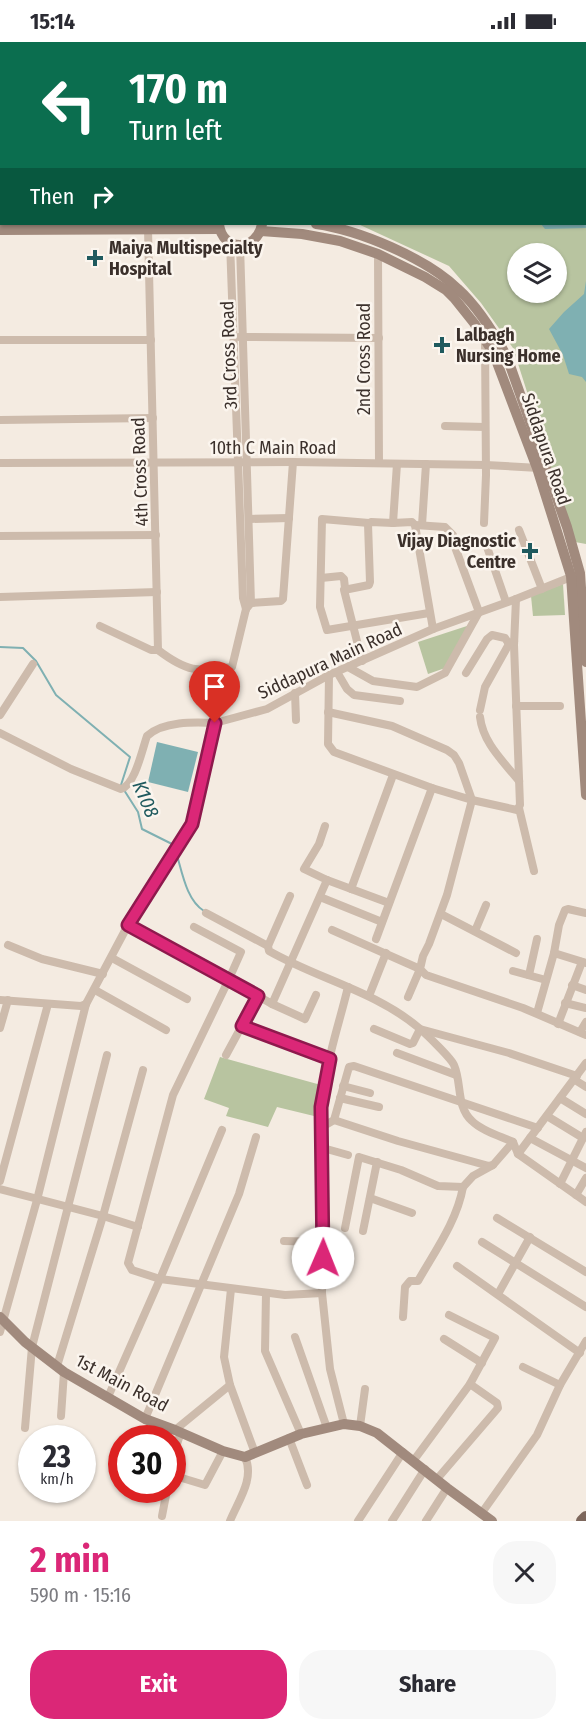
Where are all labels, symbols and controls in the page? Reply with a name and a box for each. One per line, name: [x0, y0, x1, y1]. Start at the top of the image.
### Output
text: 15:14: [30, 8, 75, 35]
text: 170 m: [129, 64, 228, 114]
icon: left: [30, 66, 108, 144]
text: Turn left: [129, 115, 222, 147]
icon: right: [86, 180, 119, 213]
text: Then: [30, 183, 74, 210]
place label: Maiya Multispecialty Hospital: [109, 237, 263, 280]
map controls: [507, 243, 567, 303]
button: layers: [507, 243, 567, 303]
marker: Maiya Multispecialty Hospital: [86, 249, 104, 267]
street label: 3rd Cross Road: [216, 300, 242, 410]
street label: 2nd Cross Road: [353, 303, 375, 415]
place label: Lalbagh Nursing Home: [456, 324, 561, 367]
marker: Lalbagh Nursing Home: [433, 336, 451, 354]
street label: Siddapura Road: [517, 390, 575, 508]
street label: 4th Cross Road: [127, 417, 153, 527]
street label: 10th C Main Road: [210, 437, 336, 459]
place label: Vijay Diagnostic Centre: [396, 530, 516, 573]
marker: Vijay Diagnostic Centre: [521, 542, 539, 560]
street label: Siddapura Main Road: [254, 618, 406, 704]
pin: [189, 661, 240, 723]
icon: arrive: [198, 670, 231, 703]
water label: K108: [128, 777, 165, 821]
position arrow: [291, 1226, 355, 1290]
street label: 1st Main Road: [72, 1349, 172, 1417]
speed limit sign: 30: [108, 1425, 186, 1503]
text: 23: [43, 1439, 71, 1475]
text: km/h: [40, 1470, 74, 1488]
text: 2 min: [30, 1538, 110, 1582]
button: close: [493, 1541, 556, 1604]
text: 590 m · 15:16: [30, 1583, 131, 1607]
button: Exit: [30, 1650, 287, 1719]
button: Share: [299, 1650, 556, 1719]

